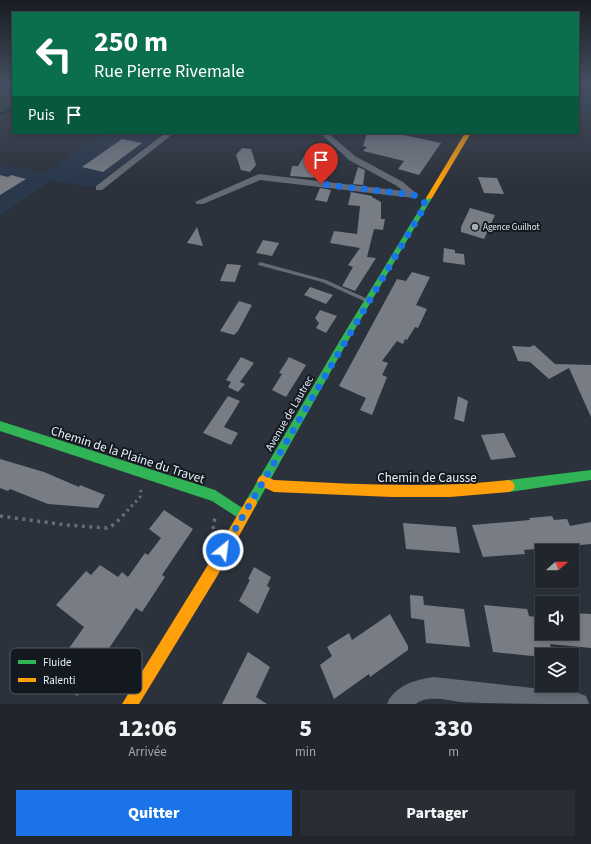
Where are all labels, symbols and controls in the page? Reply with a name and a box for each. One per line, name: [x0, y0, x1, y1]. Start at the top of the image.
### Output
text: 250 m: [94, 22, 168, 62]
icon: left: [28, 28, 80, 80]
text: Rue Pierre Rivemale: [94, 59, 244, 84]
icon: arrive: [63, 104, 85, 126]
text: Puis: [28, 105, 55, 126]
pin: [304, 143, 338, 184]
icon: arrive: [310, 149, 332, 171]
place label: Agence Guilhot: [483, 221, 539, 234]
marker: Agence Guilhot: [470, 222, 480, 232]
street label: Avenue de Lautrec: [262, 373, 317, 454]
street label: Chemin de la Plaine du Travet: [48, 422, 207, 489]
street label: Chemin de Causse: [377, 469, 477, 487]
position arrow: [202, 529, 244, 571]
north arrow: [535, 544, 579, 588]
map controls: [535, 544, 579, 692]
button: sound: [535, 596, 579, 640]
legend: [10, 648, 142, 694]
button: layers: [535, 648, 579, 692]
text: Fluide: [43, 655, 72, 670]
text: Ralenti: [43, 673, 75, 688]
text: 12:06: [118, 711, 177, 746]
text: 5: [299, 711, 312, 746]
text: 330: [434, 711, 473, 746]
text: Arrivée: [128, 743, 167, 761]
text: min: [295, 743, 316, 761]
text: m: [448, 743, 459, 761]
button: Quitter: [16, 790, 292, 836]
button: Partager: [300, 790, 575, 836]

